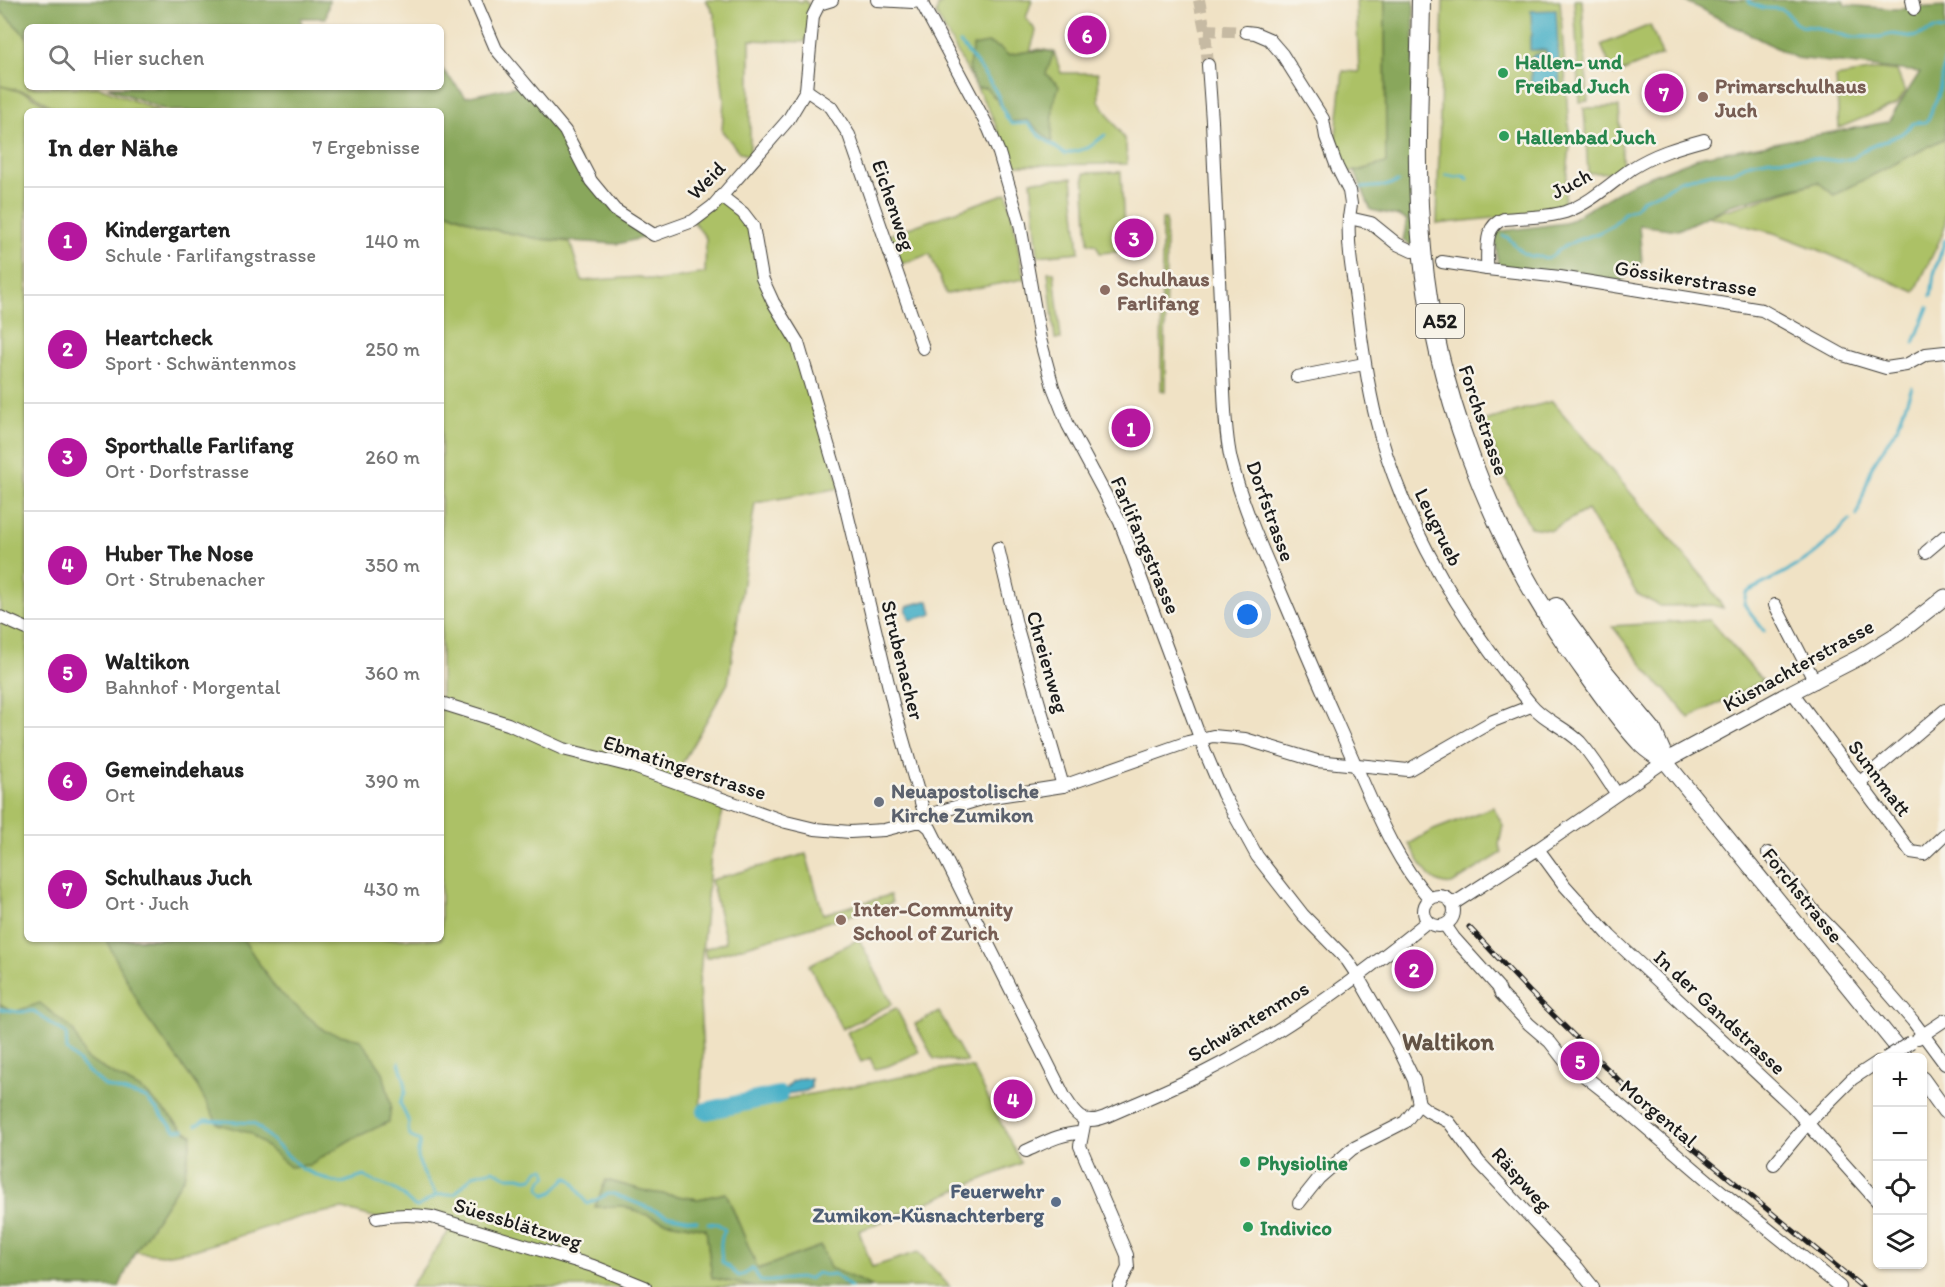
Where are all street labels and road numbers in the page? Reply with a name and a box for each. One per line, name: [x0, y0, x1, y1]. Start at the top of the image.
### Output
street label: Weid: [682, 155, 731, 205]
street label: Eichenweg: [867, 156, 921, 254]
street label: Juch: [1546, 162, 1596, 204]
street label: Gössikerstrasse: [1613, 254, 1759, 302]
road number: A52: [1416, 304, 1464, 338]
street label: Forchstrasse: [1453, 362, 1515, 478]
street label: Dorfstrasse: [1241, 457, 1301, 565]
street label: Farlifangstrasse: [1106, 472, 1186, 618]
street label: Leugrueb: [1409, 484, 1469, 570]
street label: Strubenacher: [876, 598, 930, 723]
street label: Chreienweg: [1021, 608, 1075, 716]
street label: Küsnachterstrasse: [1718, 613, 1878, 717]
street label: Ebmatingerstrasse: [600, 729, 770, 805]
street label: Sunnmatt: [1843, 735, 1917, 821]
street label: Forchstrasse: [1757, 842, 1849, 948]
street label: In der Gandstrasse: [1649, 944, 1791, 1080]
street label: Schwäntenmos: [1183, 975, 1313, 1067]
street label: Morgental: [1615, 1074, 1703, 1152]
street label: Räspweg: [1486, 1141, 1558, 1217]
street label: Süessblätzweg: [451, 1192, 585, 1254]

